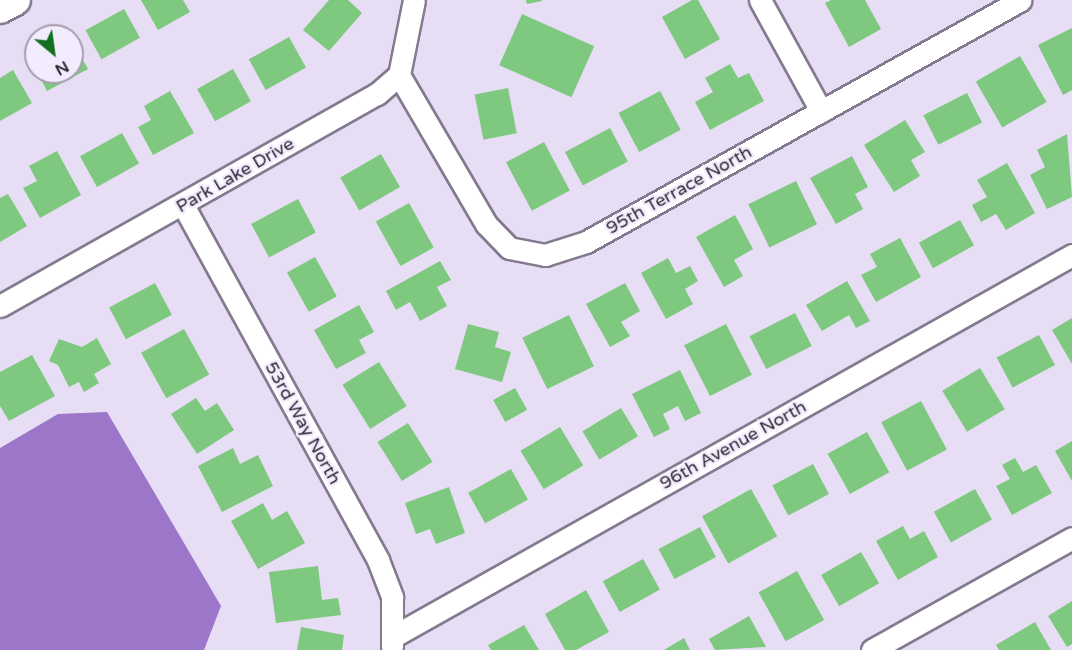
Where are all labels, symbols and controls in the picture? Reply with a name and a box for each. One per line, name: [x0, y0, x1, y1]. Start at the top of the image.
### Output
north arrow: [24, 24, 84, 84]
text: N: [51, 56, 72, 80]
street label: Park Lake Drive: [172, 133, 298, 217]
street label: 95th Terrace North: [602, 141, 756, 239]
street label: 53rd Way North: [260, 358, 346, 488]
street label: 96th Avenue North: [656, 396, 810, 494]

